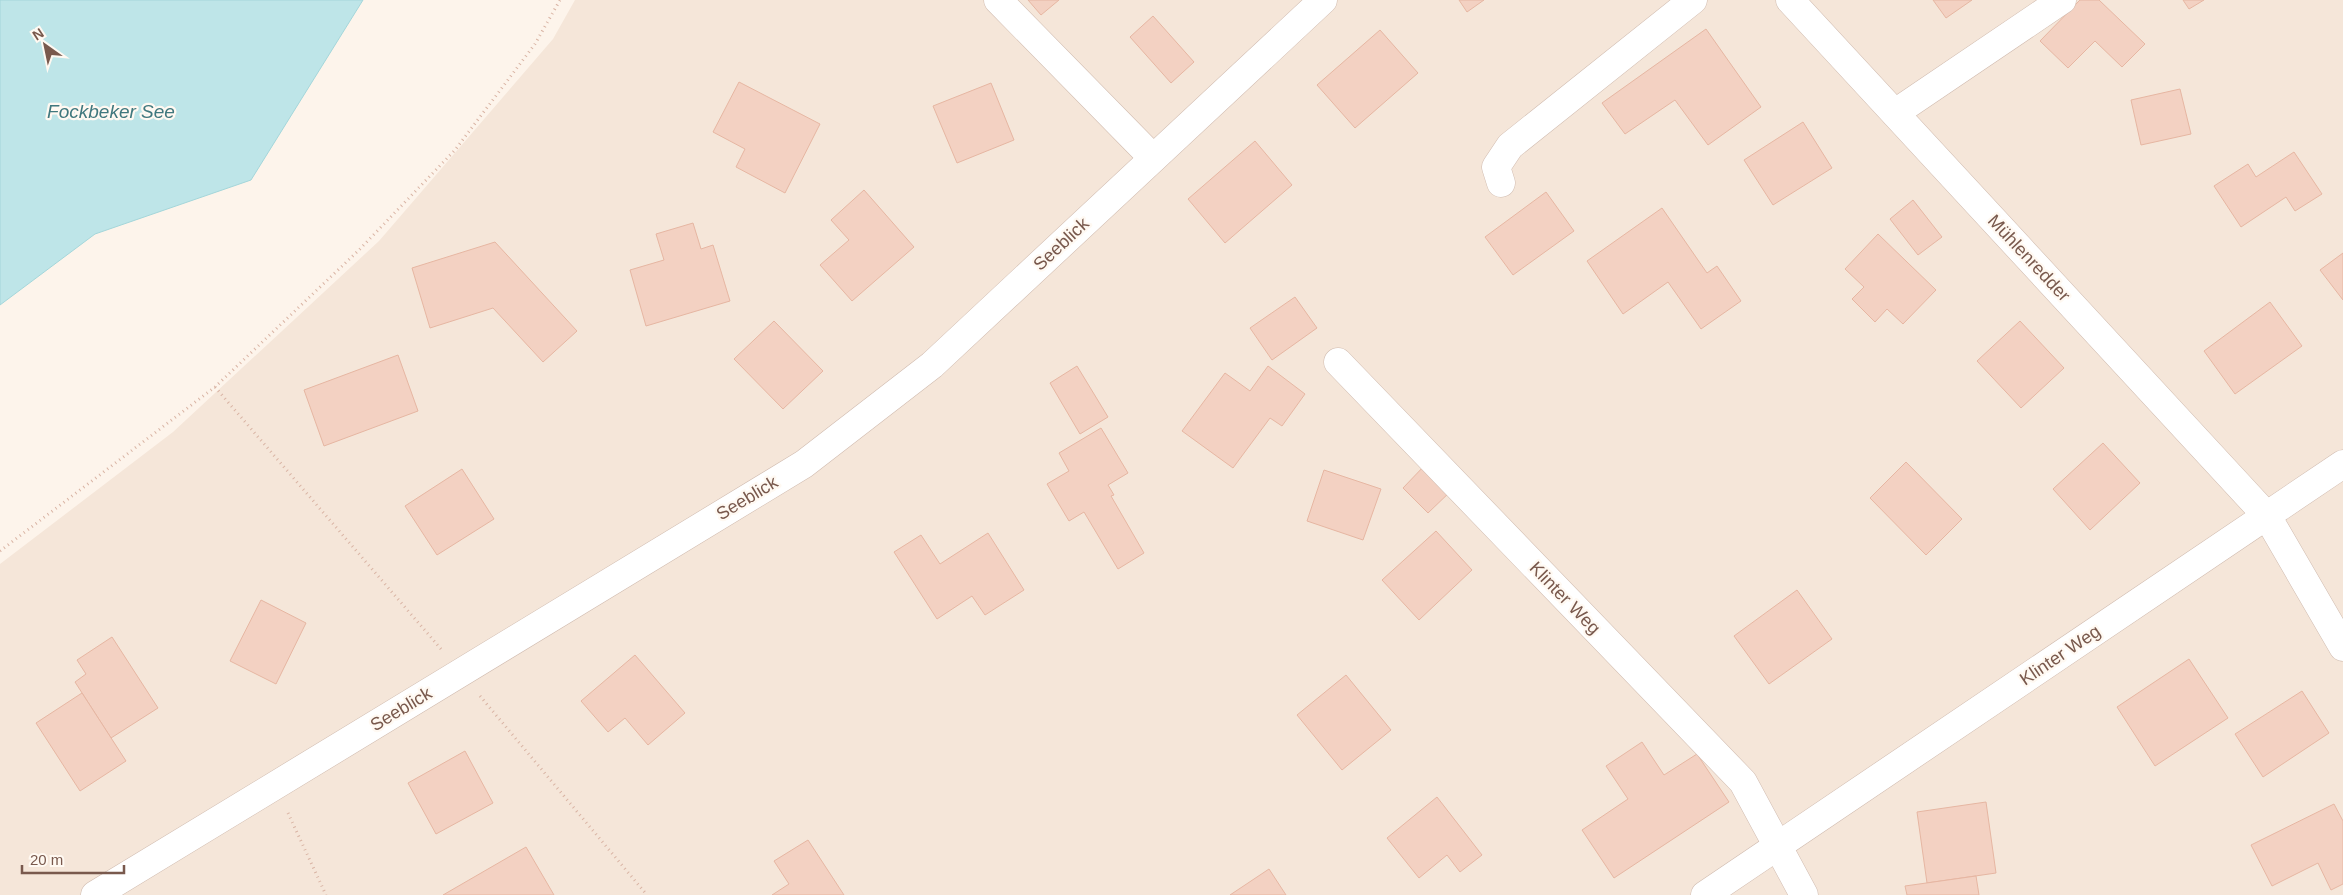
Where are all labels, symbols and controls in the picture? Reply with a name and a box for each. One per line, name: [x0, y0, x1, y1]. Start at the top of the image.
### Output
north arrow: [20, 20, 70, 70]
text: N: [29, 25, 47, 44]
water label: Fockbeker See: [47, 101, 175, 122]
street label: Mühlenredder: [1984, 211, 2074, 305]
street label: Seeblick: [1029, 213, 1093, 275]
street label: Seeblick: [713, 471, 782, 524]
street label: Klinter Weg: [1526, 558, 1604, 638]
street label: Klinter Weg: [2016, 621, 2104, 689]
street label: Seeblick: [367, 682, 436, 735]
scale bar: [22, 842, 125, 874]
text: 20 m: [30, 851, 63, 868]

